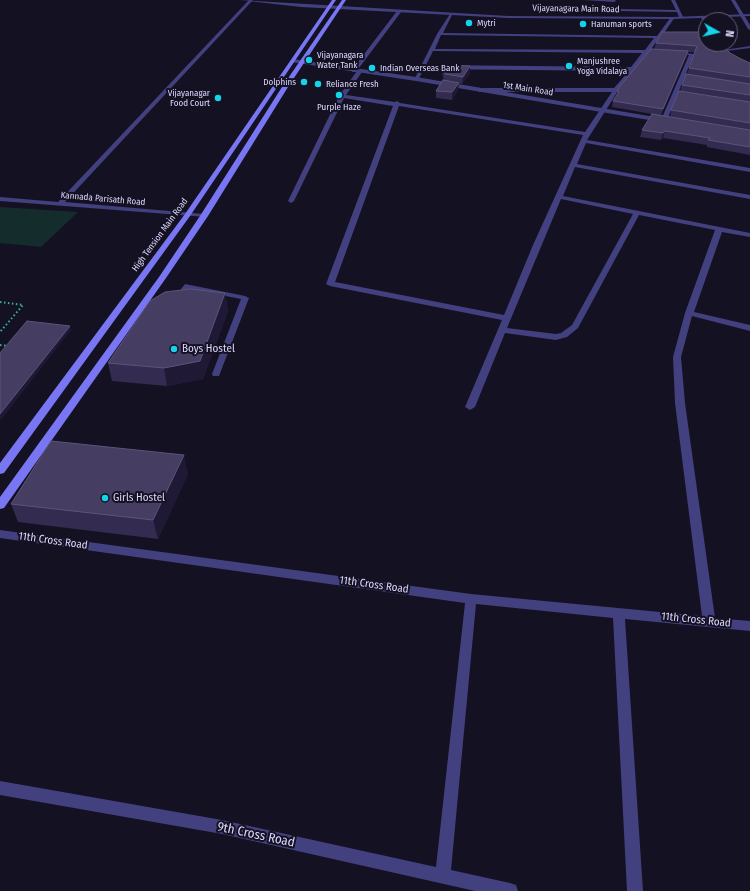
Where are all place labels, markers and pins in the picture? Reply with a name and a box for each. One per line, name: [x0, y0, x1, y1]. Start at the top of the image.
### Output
marker: Mytri: [464, 18, 474, 28]
place label: Mytri: [477, 18, 496, 28]
marker: Hanuman sports: [578, 19, 588, 29]
place label: Hanuman sports: [591, 19, 652, 29]
place label: Vijayanagara Water Tank: [317, 50, 363, 71]
marker: Vijayanagara Water Tank: [304, 55, 314, 65]
place label: Manjushree Yoga Vidalaya: [577, 56, 627, 77]
marker: Manjushree Yoga Vidalaya: [564, 61, 574, 71]
marker: Indian Overseas Bank: [367, 63, 377, 73]
place label: Indian Overseas Bank: [380, 63, 459, 73]
place label: Dolphins: [263, 77, 296, 87]
marker: Dolphins: [299, 77, 309, 87]
marker: Reliance Fresh: [313, 79, 323, 89]
place label: Reliance Fresh: [326, 79, 379, 89]
place label: Vijayanagar Food Court: [168, 88, 210, 109]
marker: Purple Haze: [334, 90, 344, 100]
marker: Vijayanagar Food Court: [213, 93, 223, 103]
place label: Purple Haze: [317, 102, 361, 112]
place label: Boys Hostel: [182, 342, 235, 356]
marker: Boys Hostel: [169, 344, 179, 354]
place label: Girls Hostel: [113, 491, 165, 505]
marker: Girls Hostel: [100, 493, 110, 503]

